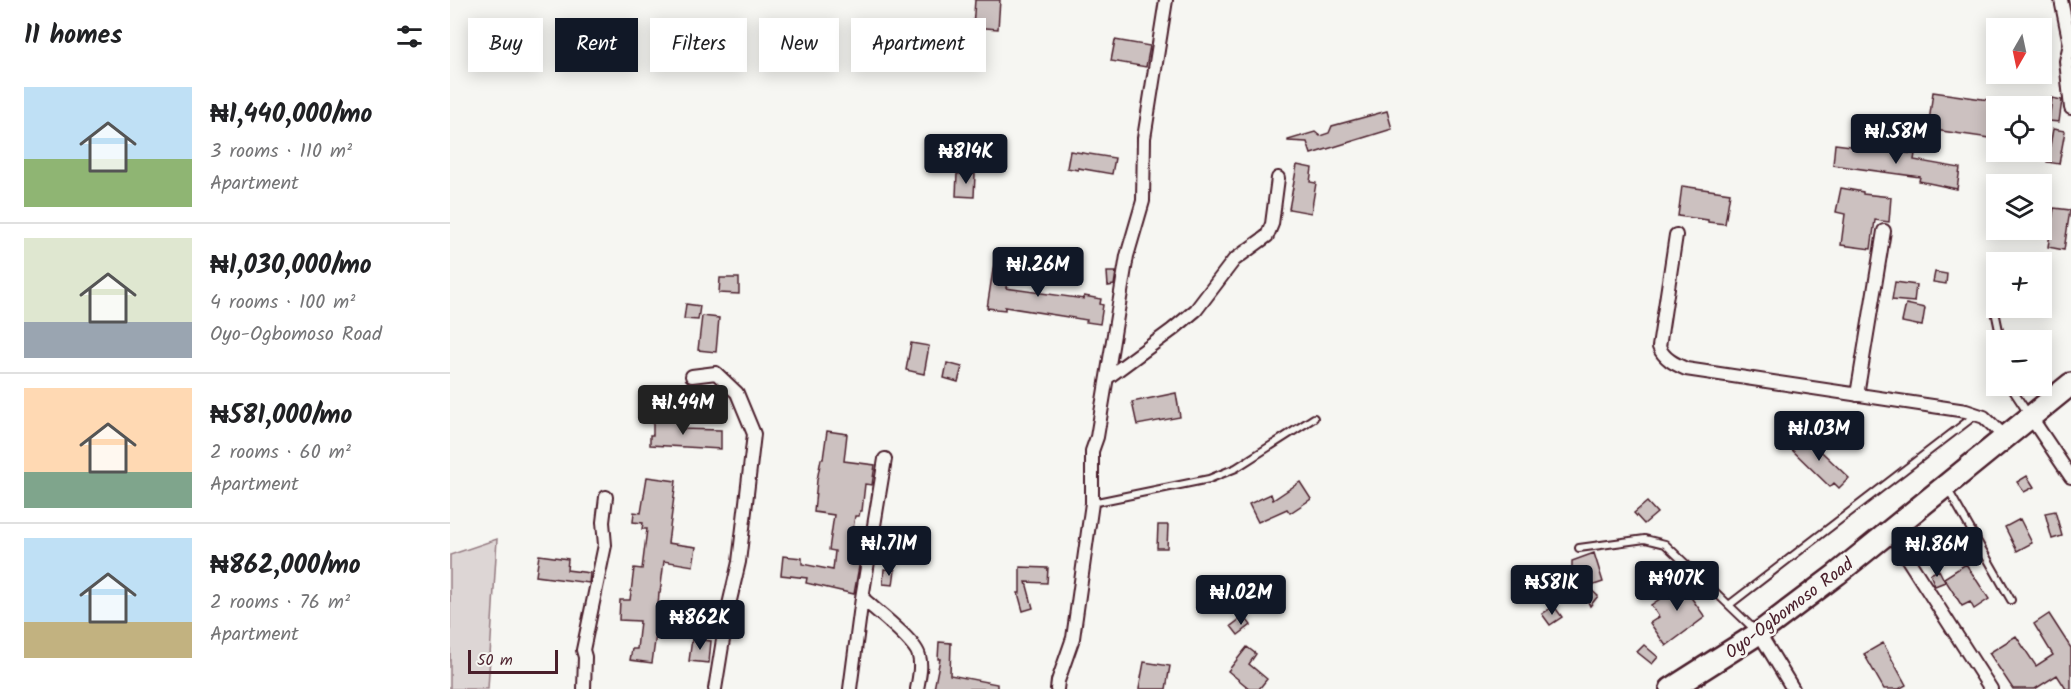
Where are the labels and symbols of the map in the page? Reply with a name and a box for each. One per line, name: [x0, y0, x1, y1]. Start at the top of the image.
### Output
north arrow: [1986, 18, 2052, 84]
pin: ₦1.58M: [1847, 114, 1945, 165]
pin: ₦814K: [924, 134, 1008, 185]
pin: ₦1.26M: [989, 247, 1087, 298]
pin: ₦1.44M: [634, 385, 732, 436]
pin: ₦1.03M: [1770, 411, 1868, 462]
pin: ₦1.71M: [840, 526, 938, 577]
pin: ₦1.86M: [1888, 527, 1986, 578]
street label: Oyo-Ogbomoso Road: [1719, 550, 1861, 667]
pin: ₦907K: [1635, 561, 1719, 612]
pin: ₦581K: [1510, 565, 1594, 616]
pin: ₦1.02M: [1192, 575, 1290, 626]
pin: ₦862K: [658, 600, 742, 651]
scale bar: [468, 647, 558, 674]

